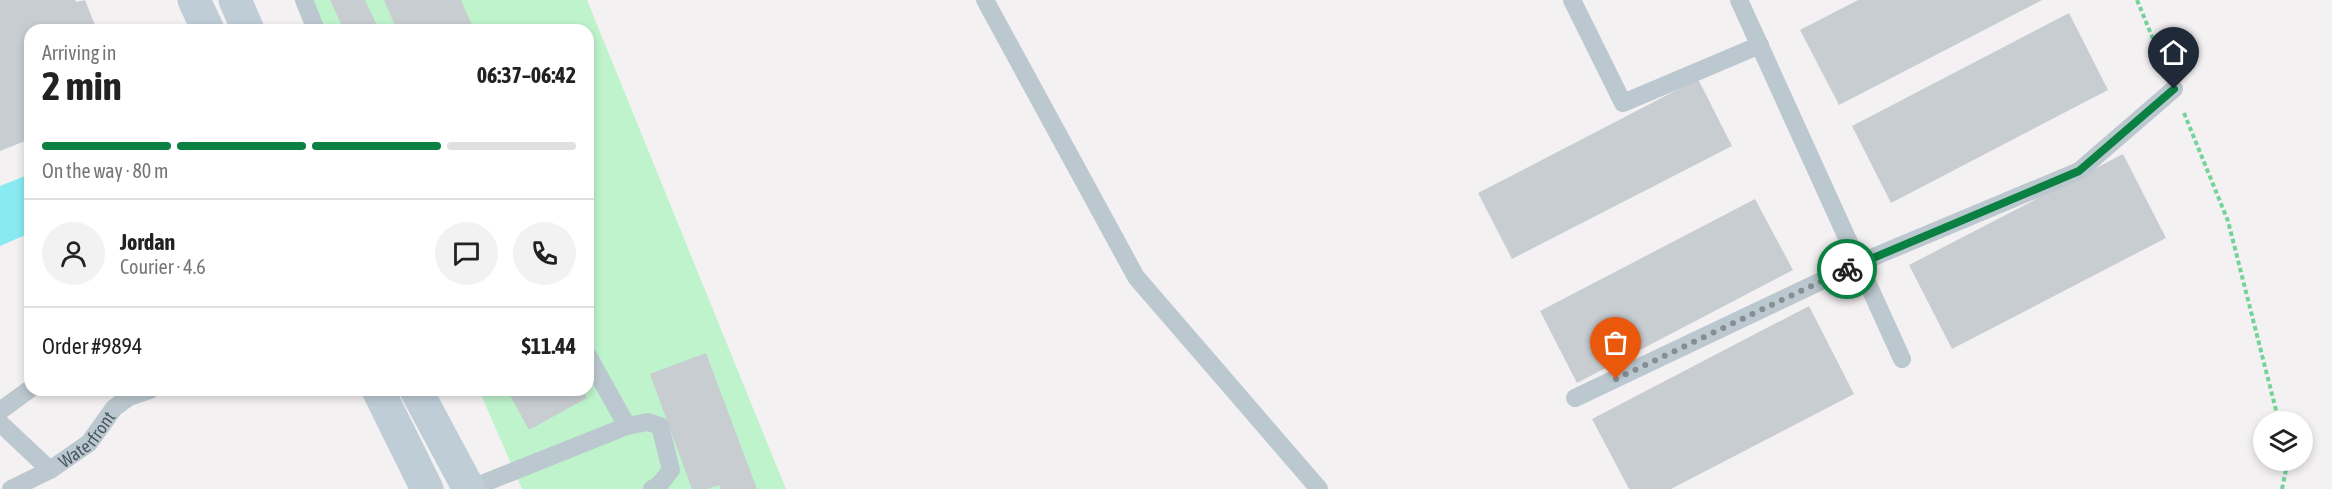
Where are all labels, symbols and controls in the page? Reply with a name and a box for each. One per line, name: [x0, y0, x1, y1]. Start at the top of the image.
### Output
pin: [2148, 27, 2199, 89]
icon: home: [2157, 36, 2190, 69]
text: Arriving in: [42, 41, 116, 64]
text: 06:37–06:42: [477, 62, 576, 88]
text: 2 min: [42, 64, 122, 108]
text: On the way · 80 m: [42, 159, 168, 182]
button: person: [42, 222, 105, 285]
button: chat: [435, 222, 498, 285]
button: phone: [513, 222, 576, 285]
text: Jordan: [120, 229, 175, 255]
courier: [1817, 239, 1877, 299]
icon: bike: [1831, 253, 1864, 286]
text: Courier · 4.6: [120, 255, 206, 278]
pin: [1590, 317, 1641, 379]
icon: bag: [1599, 326, 1632, 359]
text: Order #9894: [42, 333, 142, 359]
text: $11.44: [521, 333, 576, 359]
street label: Waterfront: [54, 407, 119, 472]
map controls: [2253, 411, 2313, 471]
button: layers: [2253, 411, 2313, 471]

